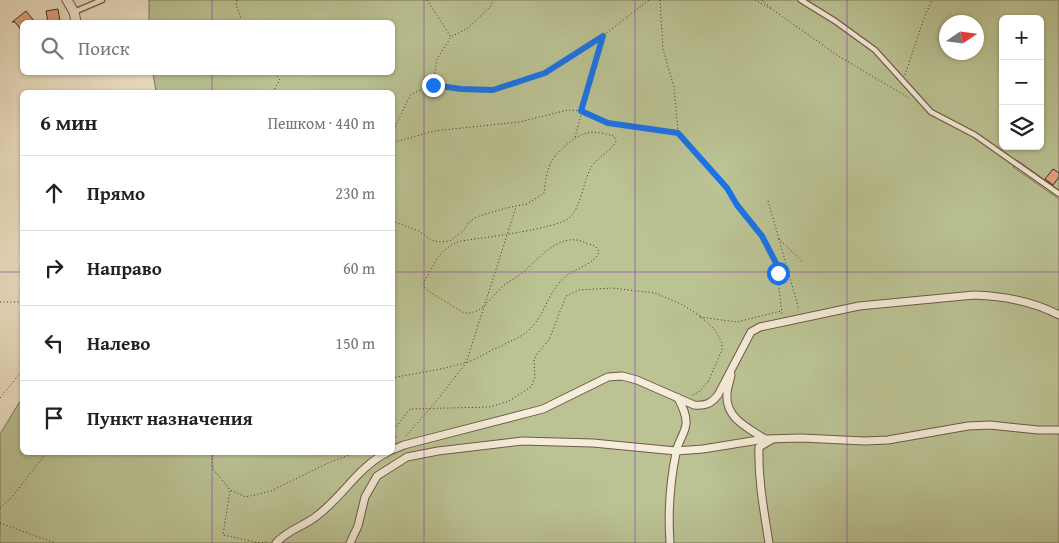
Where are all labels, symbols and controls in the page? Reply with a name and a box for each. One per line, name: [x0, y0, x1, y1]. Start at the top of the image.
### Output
north arrow: [939, 15, 984, 60]
map controls: [999, 15, 1044, 150]
button: +: [999, 15, 1044, 60]
search box: [20, 20, 395, 75]
icon: search: [38, 34, 66, 62]
text: Поиск: [78, 34, 130, 62]
button: −: [999, 60, 1044, 105]
route end: [422, 74, 445, 97]
button: layers: [999, 105, 1044, 150]
text: 6 мин: [40, 107, 97, 138]
text: Пешком · 440 m: [268, 111, 375, 135]
icon: ahead: [40, 179, 68, 207]
text: Прямо: [87, 179, 145, 207]
text: 230 m: [335, 181, 375, 205]
icon: right: [40, 254, 68, 282]
text: Направо: [87, 254, 162, 282]
text: 60 m: [343, 256, 375, 280]
route start: [767, 262, 790, 285]
icon: left: [40, 329, 68, 357]
text: Налево: [87, 329, 150, 357]
text: 150 m: [335, 331, 375, 355]
icon: arrive: [40, 404, 68, 432]
text: Пункт назначения: [87, 404, 253, 432]

